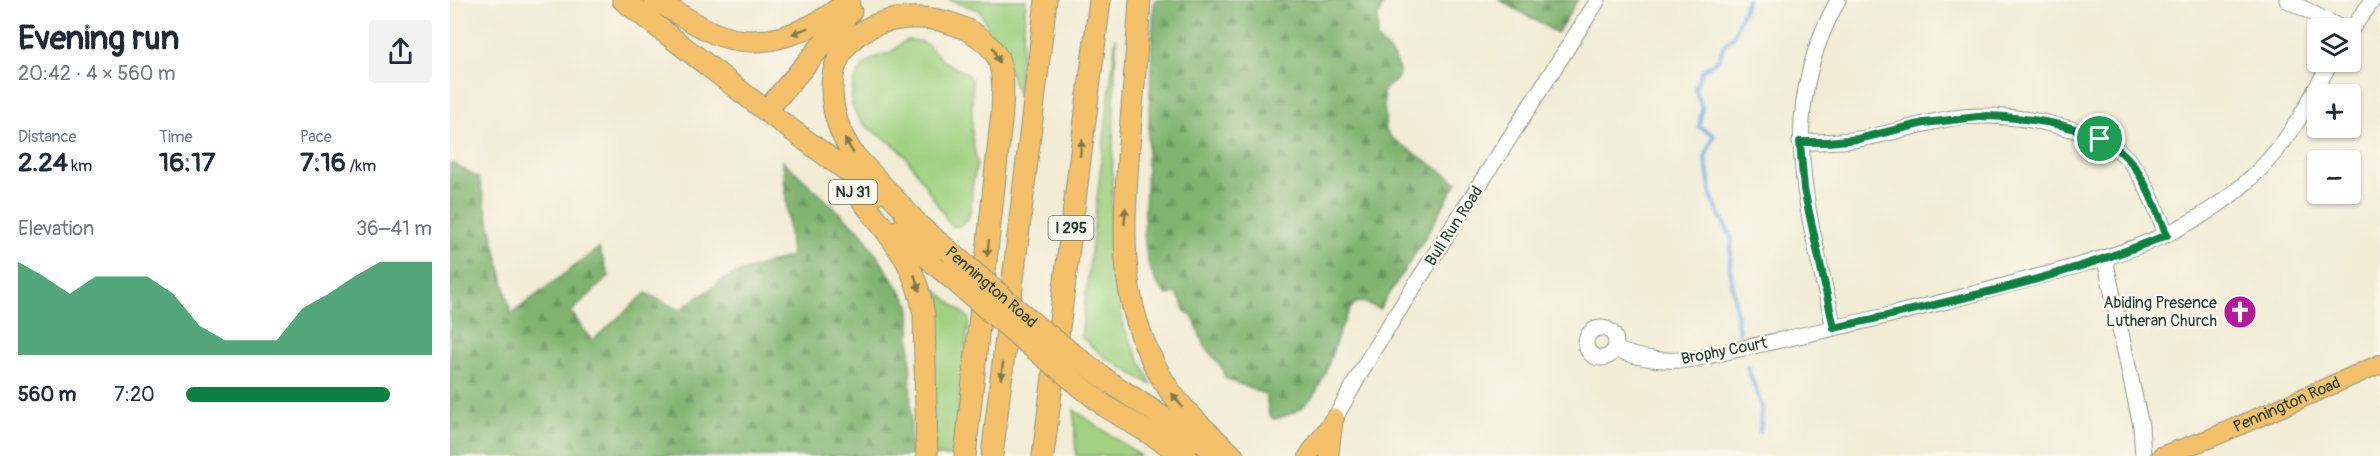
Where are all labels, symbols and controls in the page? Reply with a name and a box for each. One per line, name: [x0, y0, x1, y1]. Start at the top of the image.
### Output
text: Evening run: [18, 18, 179, 59]
map controls: [2307, 18, 2361, 204]
button: layers: [2307, 18, 2361, 72]
button: share: [369, 20, 432, 83]
one-way arrow: [790, 26, 808, 36]
one-way arrow: [992, 46, 1001, 64]
text: 20:42 · 4 × 560 m: [18, 61, 176, 86]
button: +: [2307, 84, 2361, 138]
pin: [2074, 113, 2125, 164]
icon: arrive: [2083, 122, 2116, 155]
text: Distance: [18, 127, 77, 147]
text: Time: [159, 127, 192, 147]
text: Pace: [300, 127, 332, 147]
one-way arrow: [844, 138, 855, 154]
one-way arrow: [1077, 138, 1086, 157]
text: 2.24: [18, 147, 68, 179]
text: 16:17: [159, 147, 215, 179]
text: 7:16: [300, 147, 346, 179]
button: −: [2307, 150, 2361, 204]
text: km: [68, 156, 92, 176]
text: /km: [346, 156, 376, 176]
road number: NJ 31: [829, 180, 877, 204]
street label: Bull Run Road: [1421, 182, 1487, 270]
one-way arrow: [1120, 207, 1130, 226]
text: Elevation: [18, 216, 94, 241]
text: 36–41 m: [356, 216, 432, 241]
road number: I 295: [1048, 216, 1094, 240]
one-way arrow: [983, 239, 993, 258]
street label: Pennington Road: [941, 242, 1041, 332]
one-way arrow: [913, 274, 922, 292]
place label: Abiding Presence Lutheran Church: [2103, 293, 2217, 331]
church icon: Abiding Presence Lutheran Church: [2222, 294, 2258, 330]
street label: Brophy Court: [1679, 333, 1769, 369]
one-way arrow: [997, 361, 1007, 380]
street label: Pennington Road: [2230, 373, 2344, 437]
text: 560 m: [18, 382, 76, 407]
text: 7:20: [114, 382, 155, 407]
one-way arrow: [1172, 392, 1184, 407]

